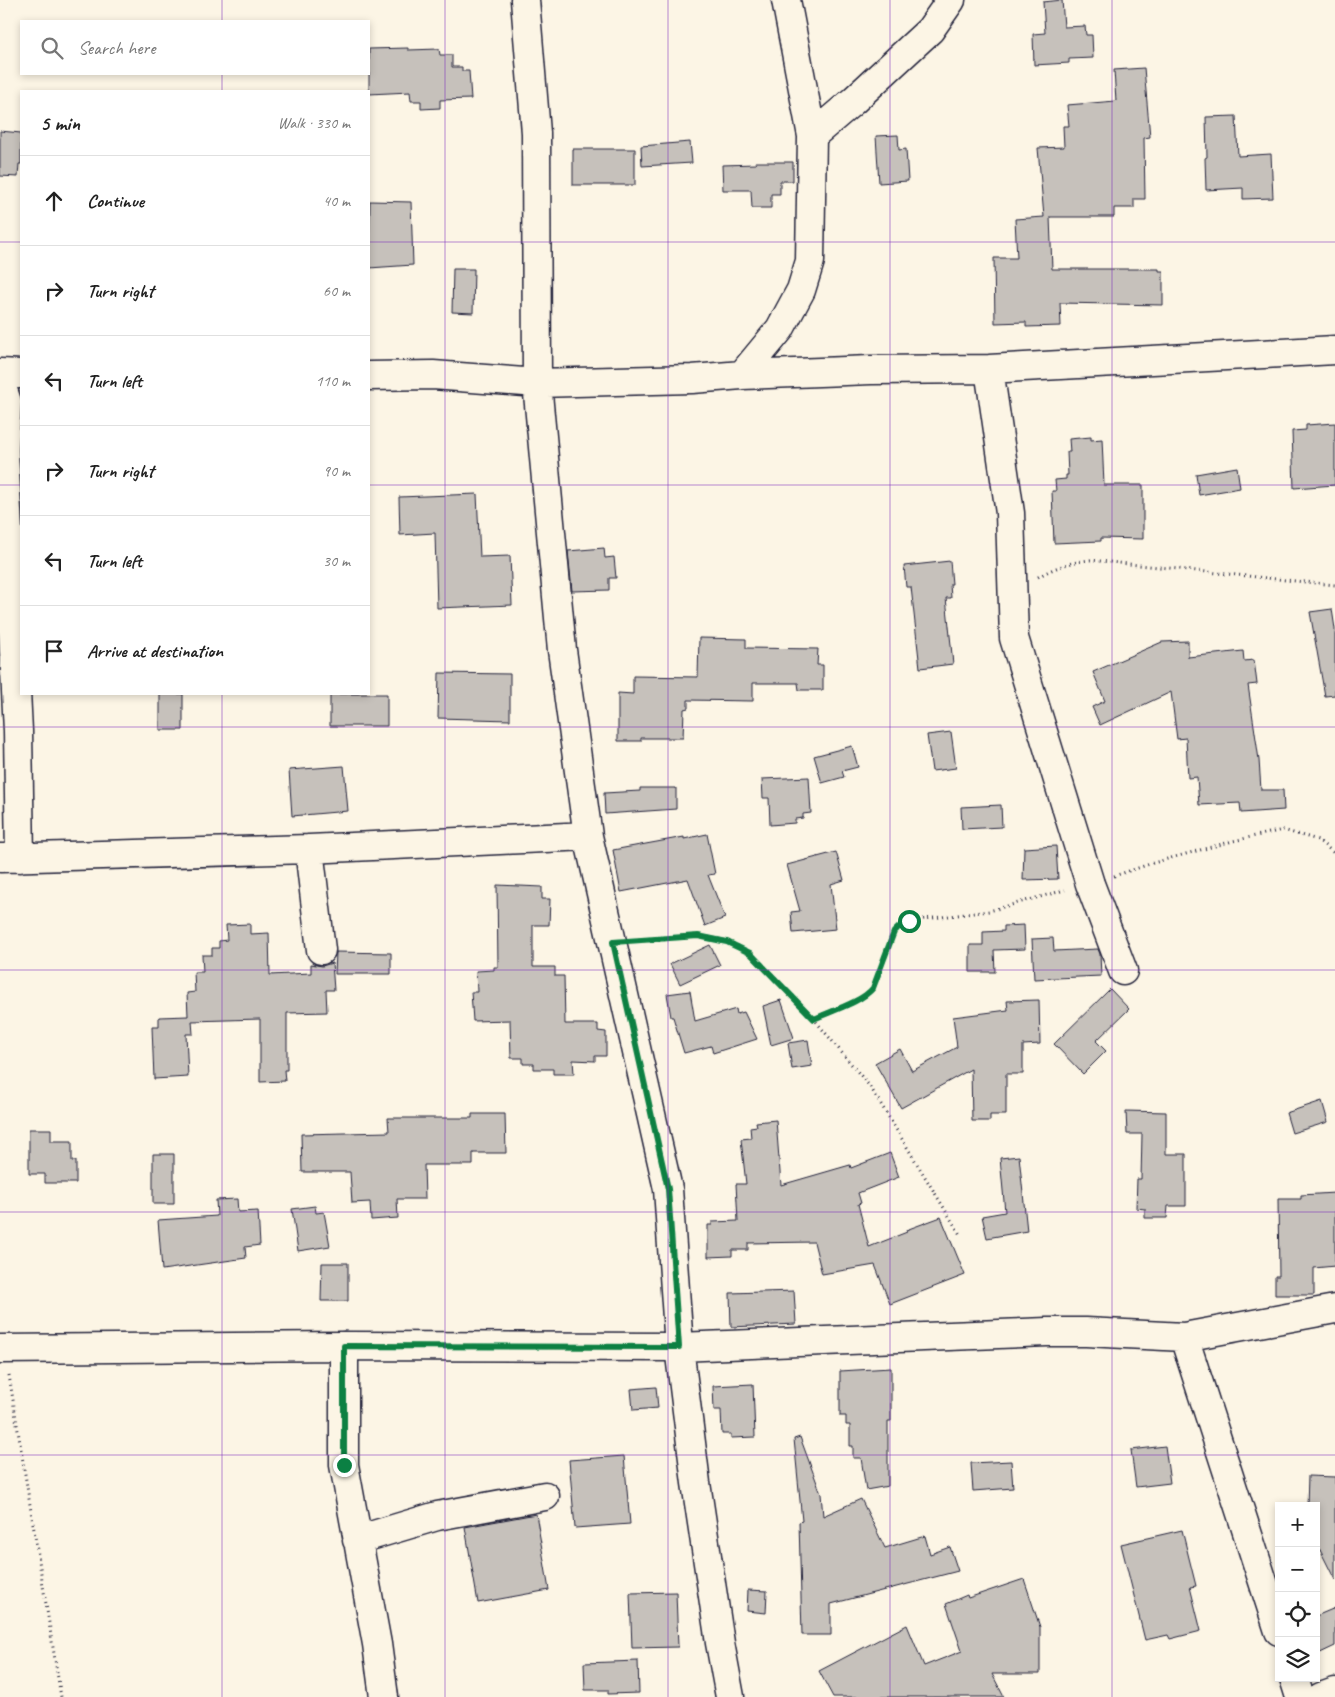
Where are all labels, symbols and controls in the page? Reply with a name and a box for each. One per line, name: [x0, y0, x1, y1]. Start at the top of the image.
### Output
search box: [20, 20, 370, 75]
icon: search: [38, 34, 66, 62]
text: Search here: [78, 36, 155, 60]
text: 5 min: [40, 110, 80, 136]
text: Walk · 330 m: [278, 113, 350, 133]
icon: ahead: [40, 187, 68, 215]
text: Continue: [87, 189, 144, 213]
text: 40 m: [323, 191, 350, 211]
icon: right: [40, 277, 68, 305]
text: Turn right: [87, 279, 154, 303]
text: 60 m: [323, 281, 350, 301]
icon: left: [40, 367, 68, 395]
text: Turn left: [87, 369, 142, 393]
text: 110 m: [316, 371, 350, 391]
icon: right: [40, 457, 68, 485]
text: Turn right: [87, 459, 154, 483]
text: 90 m: [323, 461, 350, 481]
icon: left: [40, 547, 68, 575]
text: Turn left: [87, 549, 142, 573]
text: 30 m: [323, 551, 350, 571]
icon: arrive: [40, 637, 68, 665]
text: Arrive at destination: [87, 639, 223, 663]
route start: [898, 910, 921, 933]
route end: [333, 1454, 356, 1477]
map controls: [1275, 1502, 1320, 1682]
button: +: [1275, 1502, 1320, 1547]
button: −: [1275, 1547, 1320, 1592]
button: locate: [1275, 1592, 1320, 1637]
button: layers: [1275, 1637, 1320, 1682]

